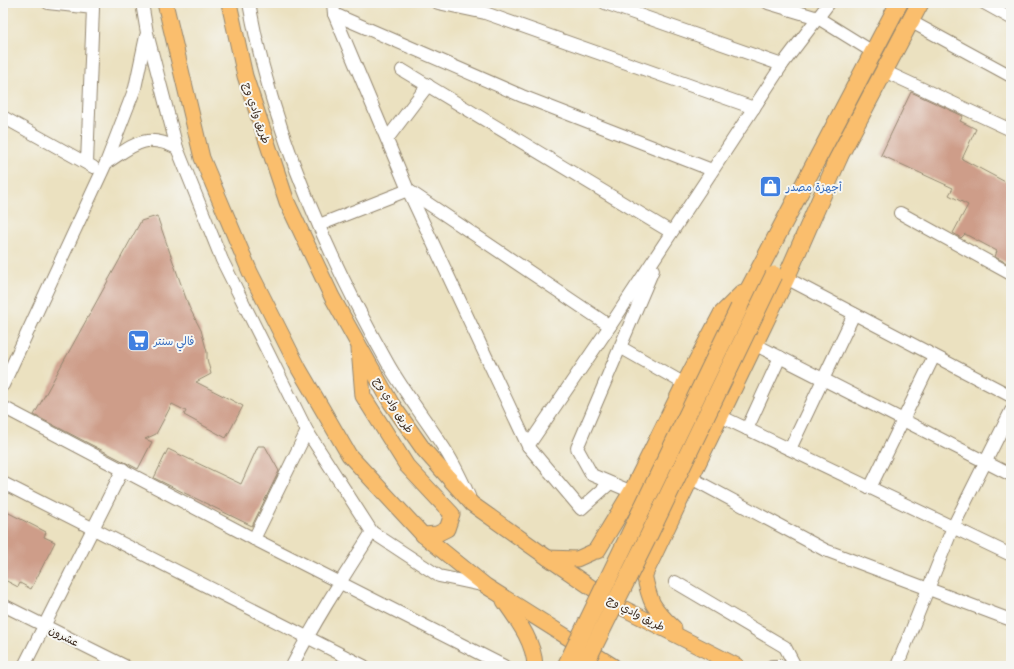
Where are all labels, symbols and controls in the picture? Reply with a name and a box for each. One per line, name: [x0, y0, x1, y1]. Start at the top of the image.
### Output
street label: طريق وادي وج: [239, 81, 273, 146]
shop icon: أجهزة مصدر: [757, 174, 783, 200]
place label: أجهزة مصدر: [785, 181, 842, 194]
supermarket icon: فالي سنتر: [126, 328, 152, 354]
place label: فالي سنتر: [153, 335, 194, 352]
street label: طريق وادي وج: [370, 375, 416, 437]
street label: طريق وادي وج: [604, 593, 667, 636]
street label: عشرون: [47, 623, 81, 649]

